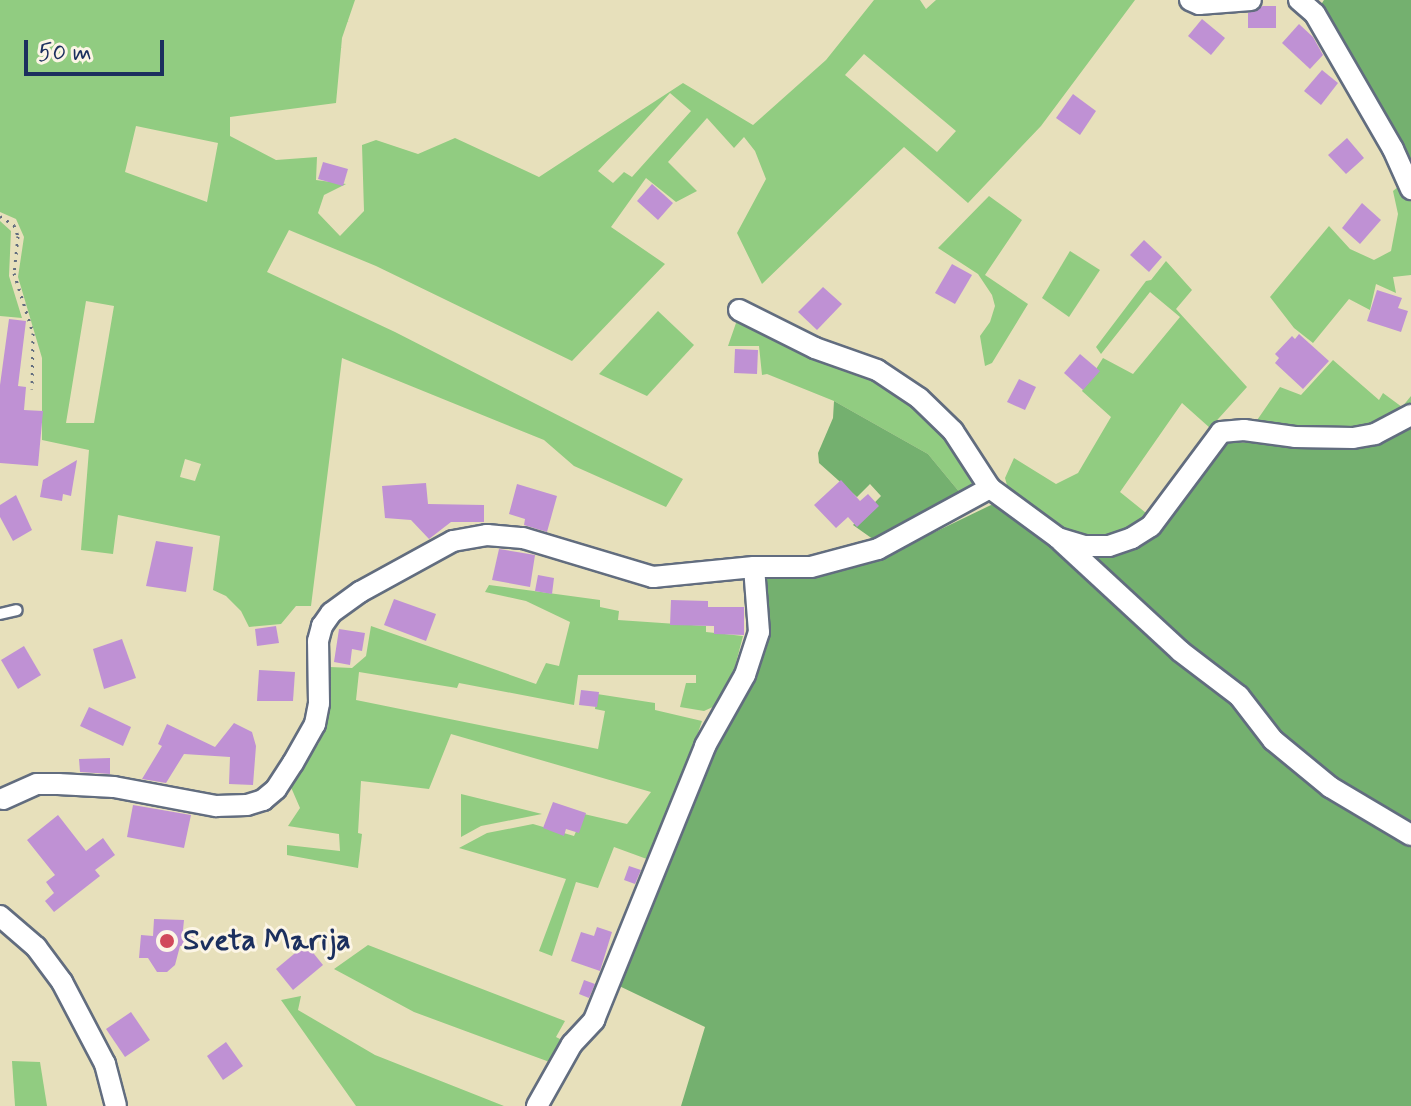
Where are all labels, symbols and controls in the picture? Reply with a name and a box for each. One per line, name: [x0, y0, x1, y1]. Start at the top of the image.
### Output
scale bar: [28, 24, 168, 74]
text: 50 m: [38, 38, 92, 69]
place label: Sveta Marija: [183, 923, 352, 959]
marker: Sveta Marija: [158, 932, 176, 950]

